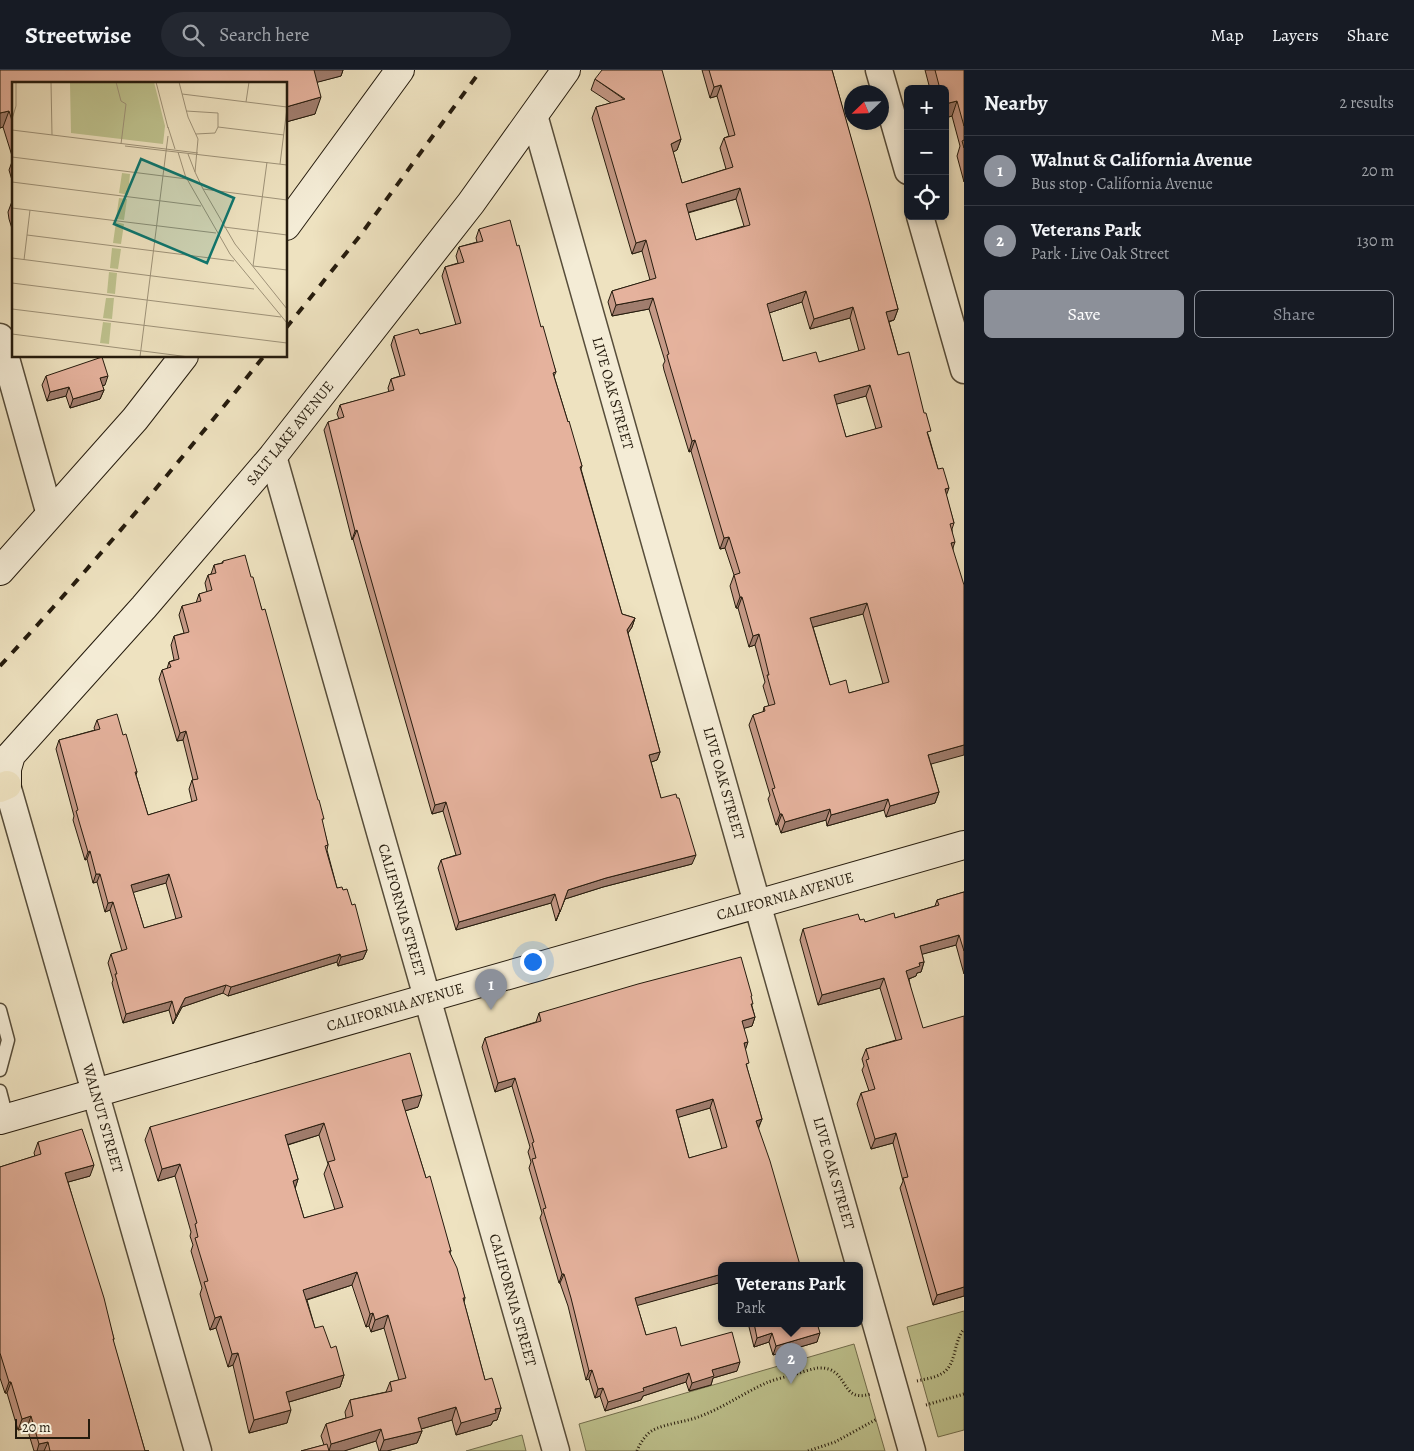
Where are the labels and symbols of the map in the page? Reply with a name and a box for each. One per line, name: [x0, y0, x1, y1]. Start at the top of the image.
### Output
inset map: [12, 82, 288, 358]
north arrow: [844, 85, 889, 130]
street label: LIVE OAK STREET: [587, 334, 639, 452]
street label: SALT LAKE AVENUE: [242, 377, 338, 489]
street label: LIVE OAK STREET: [698, 724, 750, 842]
street label: CALIFORNIA STREET: [374, 841, 431, 979]
street label: CALIFORNIA AVENUE: [714, 867, 856, 925]
your location: [520, 949, 546, 975]
pin: 1: [475, 969, 507, 1010]
street label: CALIFORNIA AVENUE: [324, 978, 466, 1036]
street label: WALNUT STREET: [78, 1060, 128, 1176]
street label: LIVE OAK STREET: [808, 1114, 860, 1232]
street label: CALIFORNIA STREET: [485, 1231, 542, 1369]
pin: 2: [775, 1343, 807, 1384]
scale bar: [15, 1416, 90, 1439]

